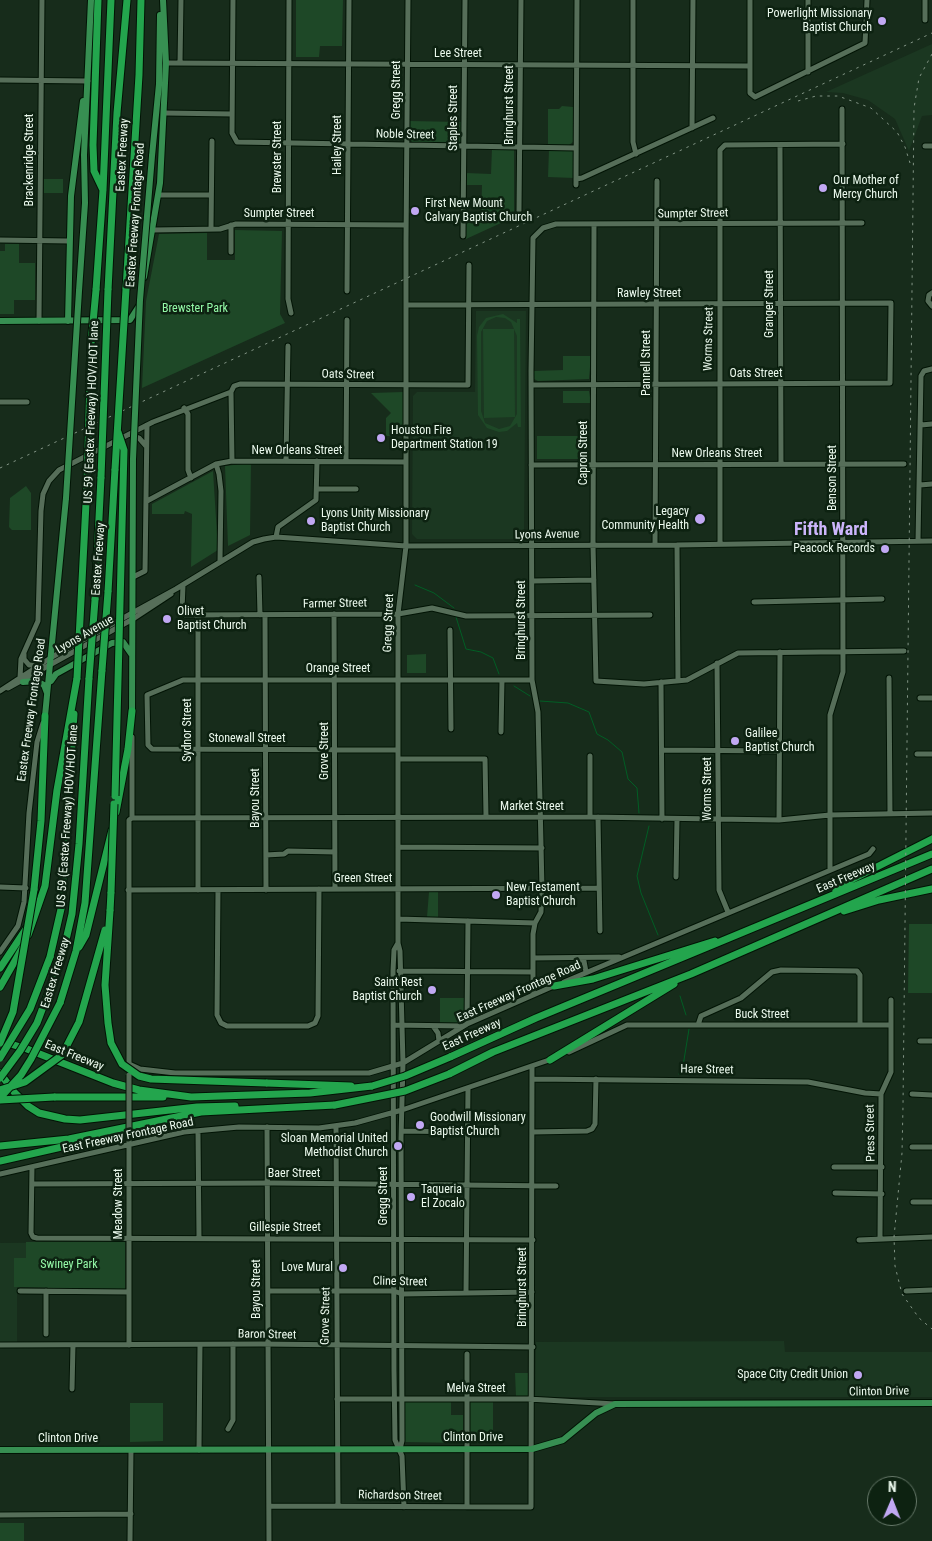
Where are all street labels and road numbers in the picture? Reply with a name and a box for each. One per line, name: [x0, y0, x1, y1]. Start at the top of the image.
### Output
street label: Lee Street: [434, 47, 482, 61]
street label: Gregg Street: [390, 61, 404, 119]
street label: Bringhurst Street: [503, 65, 517, 145]
street label: Staples Street: [447, 85, 461, 151]
street label: Brackenridge Street: [23, 114, 37, 206]
street label: Hailey Street: [331, 115, 345, 175]
street label: Eastex Freeway: [114, 118, 132, 192]
street label: Brewster Street: [271, 121, 285, 193]
street label: Noble Street: [376, 127, 434, 143]
street label: Eastex Freeway Frontage Road: [124, 142, 148, 288]
street label: Sumpter Street: [658, 206, 728, 222]
street label: Sumpter Street: [244, 207, 314, 221]
street label: Granger Street: [763, 270, 777, 338]
street label: Rawley Street: [617, 287, 681, 301]
street label: Worms Street: [701, 307, 717, 371]
street label: US 59 (Eastex Freeway) HOV/HOT lane: [82, 320, 102, 504]
street label: Pannell Street: [640, 330, 654, 396]
street label: Oats Street: [321, 367, 375, 383]
street label: Oats Street: [730, 367, 782, 381]
street label: Capron Street: [577, 421, 591, 485]
street label: New Orleans Street: [252, 444, 342, 458]
street label: Benson Street: [826, 445, 840, 511]
street label: New Orleans Street: [672, 447, 762, 461]
street label: Eastex Freeway: [89, 522, 109, 596]
street label: Lyons Avenue: [515, 527, 579, 543]
street label: Bringhurst Street: [515, 580, 529, 660]
street label: Gregg Street: [381, 593, 397, 653]
street label: Farmer Street: [303, 596, 367, 612]
street label: Lyons Avenue: [53, 613, 117, 657]
street label: Eastex Freeway Frontage Road: [15, 637, 49, 783]
street label: Orange Street: [306, 662, 370, 676]
street label: Sydnor Street: [181, 698, 195, 762]
street label: Grove Street: [318, 722, 332, 780]
street label: US 59 (Eastex Freeway) HOV/HOT lane: [54, 724, 82, 908]
street label: Stonewall Street: [208, 732, 286, 746]
street label: Worms Street: [701, 757, 715, 821]
street label: Bayou Street: [249, 768, 263, 828]
street label: Market Street: [500, 800, 564, 814]
street label: East Freeway: [814, 859, 878, 897]
street label: Green Street: [334, 872, 392, 886]
street label: Eastex Freeway: [38, 936, 74, 1010]
street label: East Freeway Frontage Road: [455, 958, 583, 1026]
street label: Buck Street: [735, 1008, 789, 1022]
street label: East Freeway: [441, 1016, 503, 1054]
street label: East Freeway: [42, 1038, 106, 1074]
street label: Hare Street: [680, 1062, 734, 1078]
street label: Press Street: [863, 1104, 879, 1162]
street label: East Freeway Frontage Road: [61, 1115, 195, 1157]
street label: Baer Street: [268, 1167, 320, 1181]
street label: Gregg Street: [377, 1167, 391, 1225]
street label: Meadow Street: [112, 1168, 126, 1240]
street label: Gillespie Street: [249, 1221, 321, 1235]
street label: Bringhurst Street: [516, 1247, 530, 1327]
street label: Bayou Street: [250, 1259, 264, 1319]
street label: Cline Street: [373, 1274, 427, 1290]
street label: Grove Street: [318, 1287, 334, 1345]
street label: Baron Street: [238, 1327, 296, 1343]
street label: Melva Street: [446, 1382, 506, 1396]
street label: Clinton Drive: [849, 1384, 909, 1400]
street label: Clinton Drive: [443, 1431, 503, 1445]
street label: Clinton Drive: [38, 1432, 98, 1446]
street label: Richardson Street: [358, 1488, 442, 1504]

